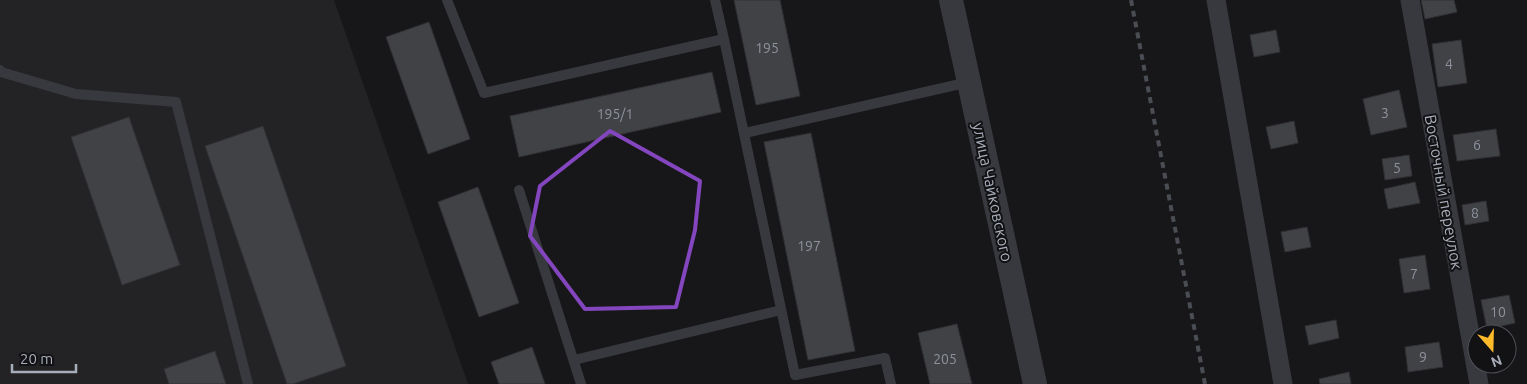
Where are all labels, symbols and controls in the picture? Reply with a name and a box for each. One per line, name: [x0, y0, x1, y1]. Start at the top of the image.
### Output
house number: 195: [755, 40, 779, 56]
house number: 4: [1445, 56, 1453, 72]
house number: 3: [1381, 105, 1389, 121]
house number: 195/1: [597, 106, 633, 122]
street label: Восточный переулок: [1422, 113, 1466, 271]
street label: улица Чайковского: [969, 121, 1017, 263]
house number: 6: [1473, 137, 1481, 153]
house number: 5: [1393, 160, 1401, 176]
house number: 8: [1471, 205, 1479, 221]
house number: 197: [797, 238, 821, 254]
house number: 7: [1410, 266, 1418, 282]
house number: 10: [1490, 304, 1506, 320]
north arrow: [1467, 324, 1517, 374]
scale bar: [12, 342, 76, 374]
house number: 9: [1419, 349, 1427, 365]
text: 20 m: [20, 350, 53, 367]
house number: 205: [933, 351, 957, 367]
text: N: [1489, 352, 1504, 371]

